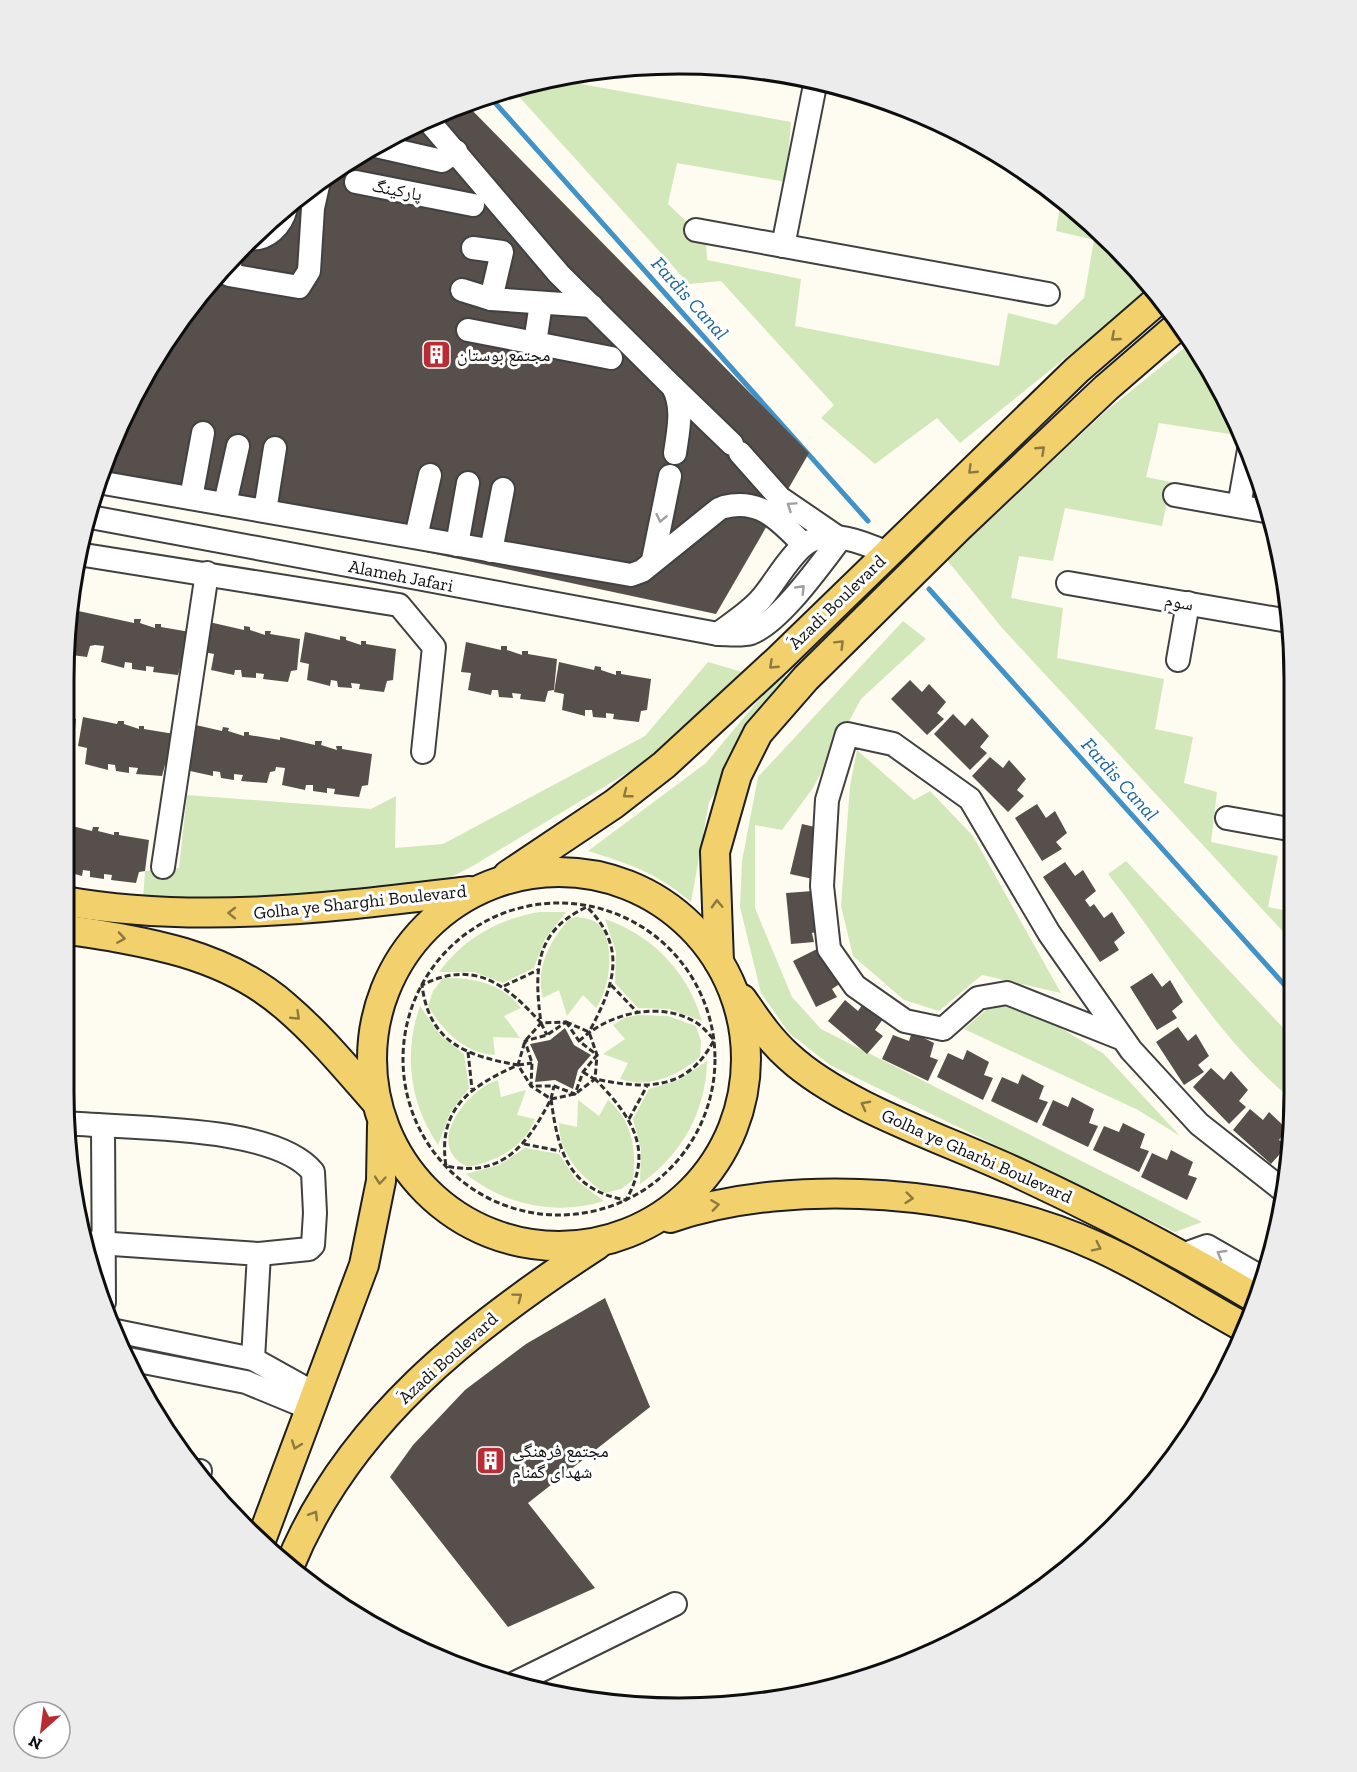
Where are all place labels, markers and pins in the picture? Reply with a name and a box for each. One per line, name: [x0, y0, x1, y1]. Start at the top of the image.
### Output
building icon: مجتمع بوستان: [420, 339, 452, 371]
place label: مجتمع بوستان: [457, 344, 551, 367]
place label: مجتمع فرهنگی شهدای گمنام: [512, 1440, 609, 1484]
building icon: مجتمع فرهنگی شهدای گمنام: [475, 1445, 507, 1477]

